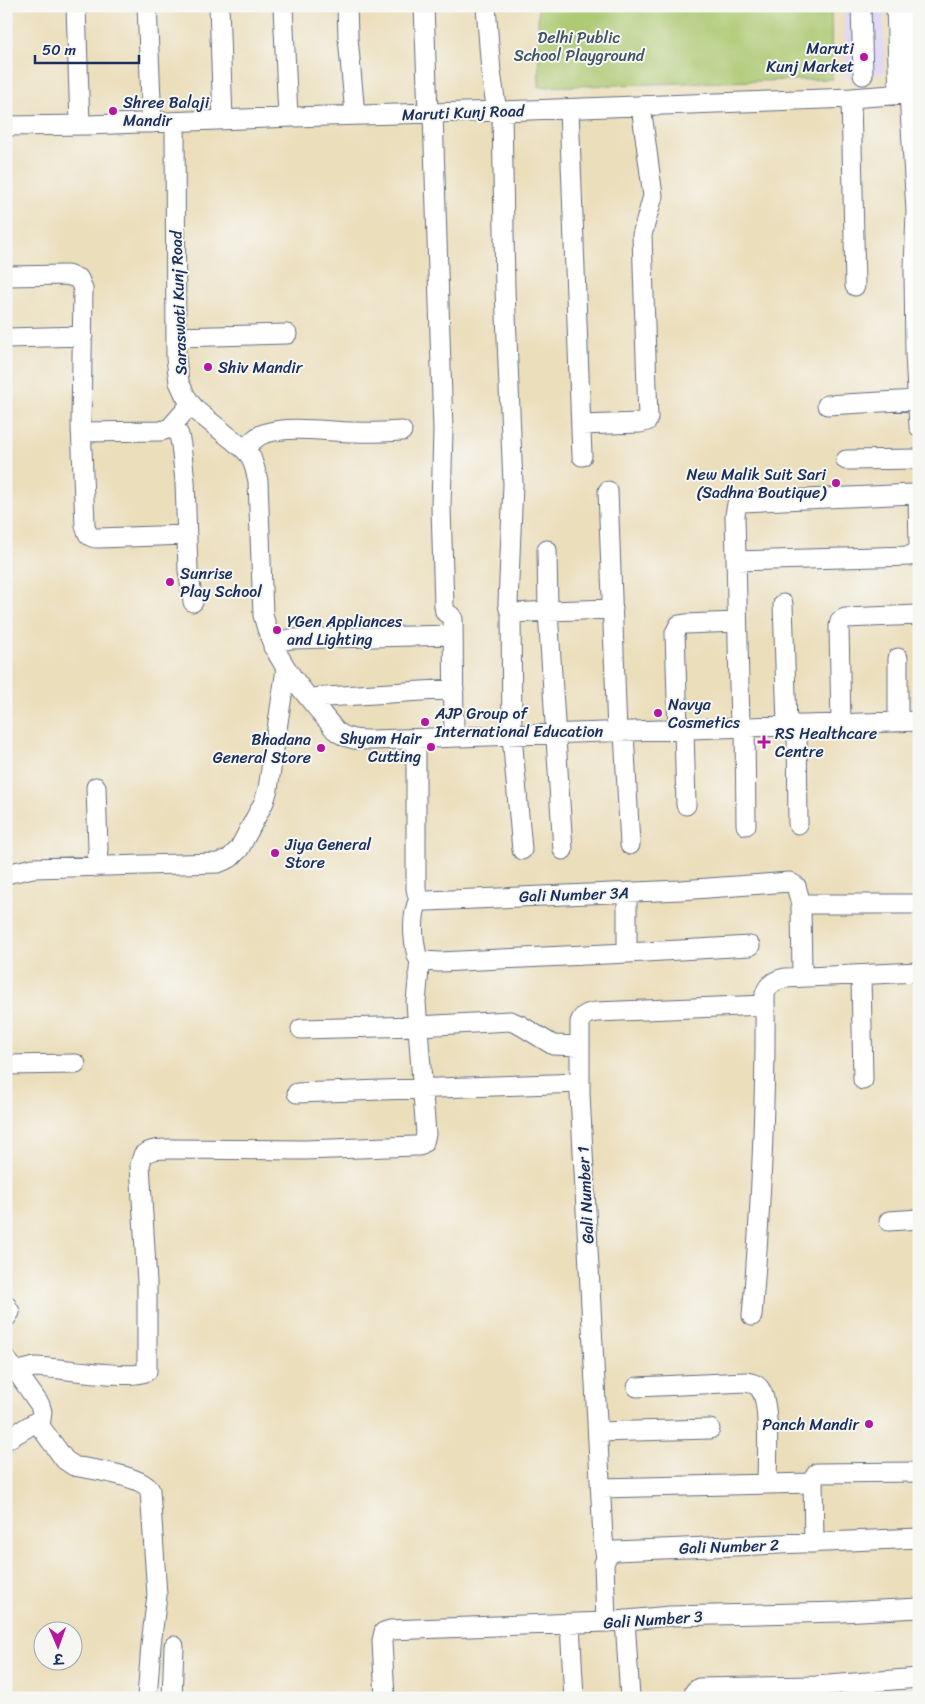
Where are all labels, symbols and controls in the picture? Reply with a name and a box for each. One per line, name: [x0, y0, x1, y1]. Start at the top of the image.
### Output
park label: Delhi Public School Playground: [514, 23, 646, 70]
scale bar: [35, 32, 139, 64]
place label: Maruti Kunj Market: [766, 34, 855, 81]
text: 50 m: [42, 37, 77, 63]
marker: Maruti Kunj Market: [858, 51, 870, 63]
place label: Shree Balaji Mandir: [123, 88, 210, 135]
street label: Maruti Kunj Road: [401, 96, 526, 129]
marker: Shree Balaji Mandir: [107, 105, 119, 117]
street label: Saraswati Kunj Road: [161, 229, 196, 376]
place label: Shiv Mandir: [218, 353, 304, 382]
marker: Shiv Mandir: [202, 361, 214, 373]
place label: New Malik Suit Sari (Sadhna Boutique): [686, 460, 827, 507]
marker: New Malik Suit Sari (Sadhna Boutique): [830, 477, 842, 489]
place label: Sunrise Play School: [180, 559, 262, 606]
marker: Sunrise Play School: [164, 576, 176, 588]
place label: YGen Appliances and Lighting: [287, 607, 403, 654]
marker: YGen Appliances and Lighting: [271, 624, 283, 636]
place label: Navya Cosmetics: [668, 690, 741, 737]
place label: AJP Group of International Education: [434, 699, 604, 746]
marker: Navya Cosmetics: [652, 707, 664, 719]
marker: AJP Group of International Education: [419, 716, 431, 728]
place label: RS Healthcare Centre: [775, 719, 877, 766]
place label: Shyam Hair Cutting: [339, 724, 422, 771]
place label: Bhadana General Store: [213, 725, 311, 772]
marker: RS Healthcare Centre: [757, 735, 771, 749]
marker: Shyam Hair Cutting: [425, 741, 437, 753]
marker: Bhadana General Store: [315, 742, 327, 754]
place label: Jiya General Store: [284, 830, 372, 877]
marker: Jiya General Store: [269, 847, 281, 859]
street label: Gali Number 3A: [519, 878, 630, 911]
street label: Gali Number 1: [568, 1145, 603, 1244]
place label: Panch Mandir: [762, 1410, 860, 1439]
marker: Panch Mandir: [863, 1418, 875, 1430]
street label: Gali Number 2: [679, 1530, 779, 1563]
street label: Gali Number 3: [602, 1602, 704, 1637]
north arrow: [32, 1622, 82, 1672]
text: उ: [52, 1646, 66, 1671]

